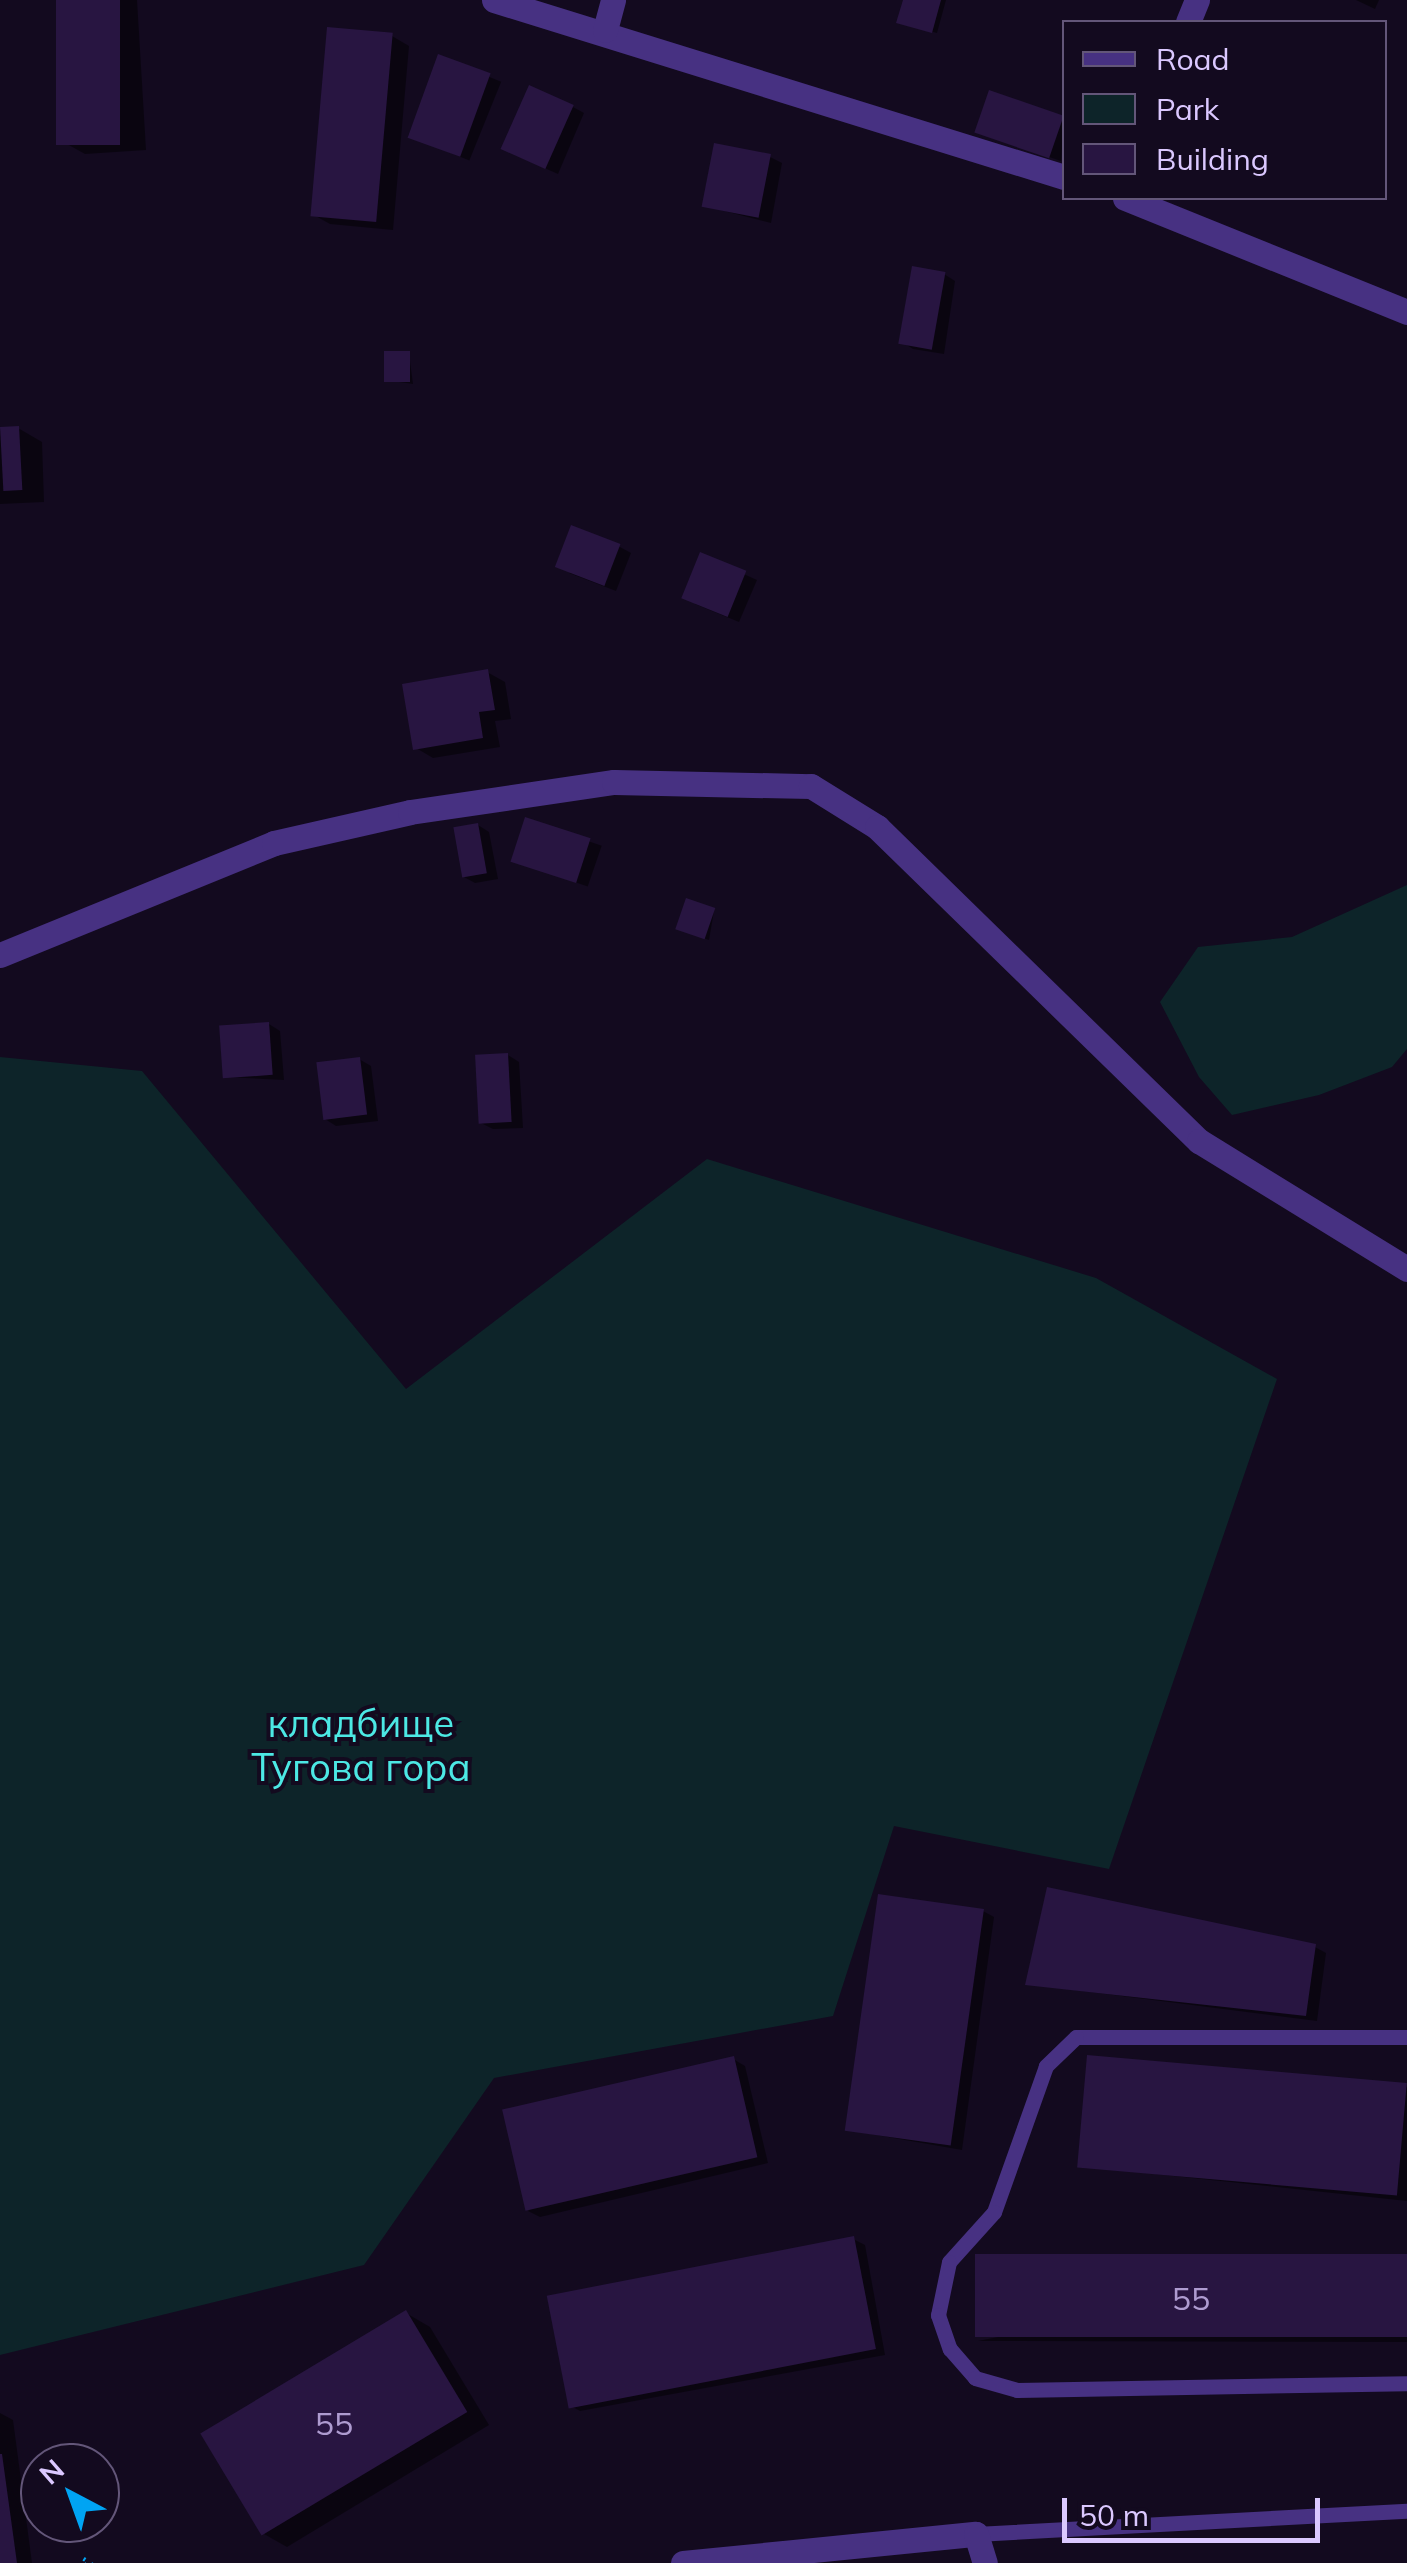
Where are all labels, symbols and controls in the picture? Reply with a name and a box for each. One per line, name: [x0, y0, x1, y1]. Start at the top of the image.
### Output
legend: [1062, 20, 1387, 200]
text: Road: [1156, 40, 1230, 78]
text: Park: [1156, 90, 1219, 128]
text: Building: [1156, 140, 1269, 178]
park label: кладбище Тугова гора: [251, 1701, 471, 1790]
house number: 55: [1172, 2279, 1210, 2317]
house number: 55: [315, 2404, 353, 2442]
north arrow: [20, 2443, 120, 2543]
text: N: [32, 2451, 71, 2492]
scale bar: [1067, 2478, 1324, 2540]
text: 50 m: [1079, 2496, 1149, 2534]

